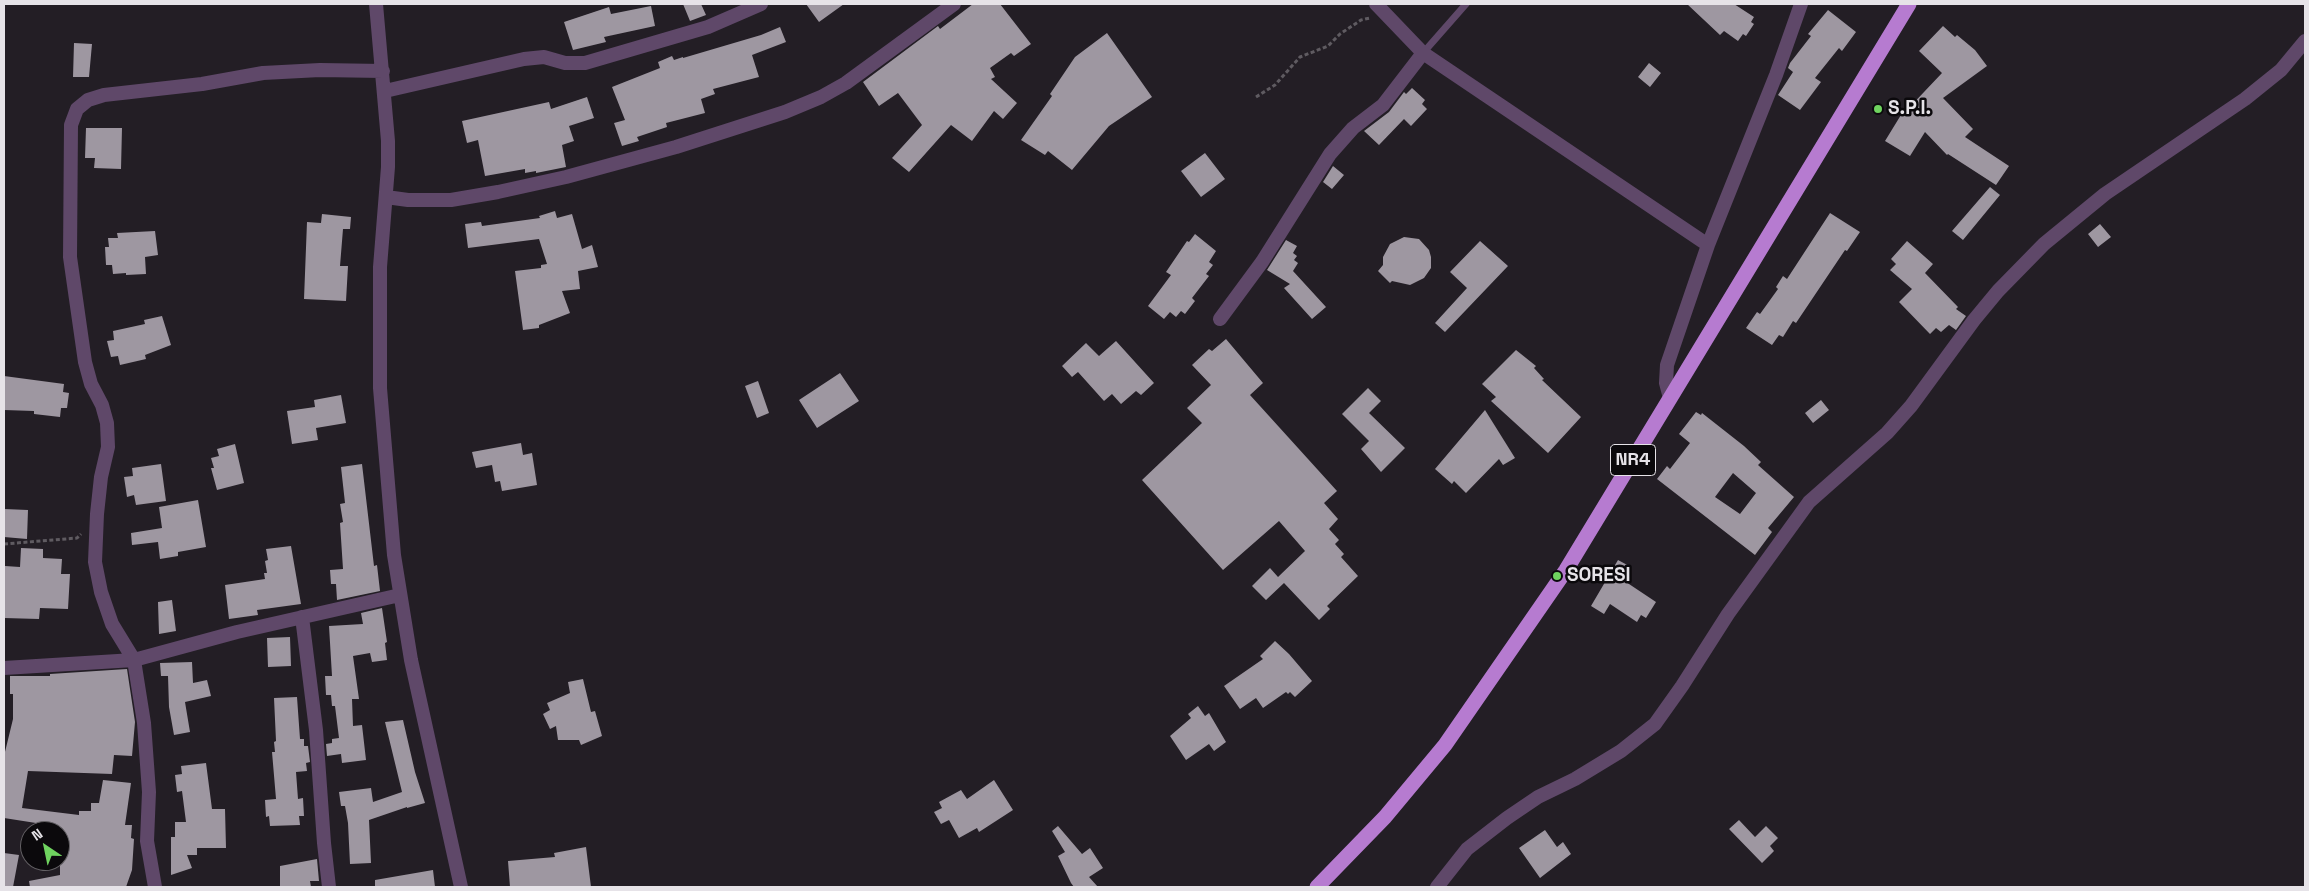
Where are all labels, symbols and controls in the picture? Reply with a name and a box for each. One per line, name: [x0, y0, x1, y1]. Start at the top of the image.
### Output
place label: S.P.I.: [1888, 98, 1931, 120]
marker: S.P.I.: [1872, 103, 1884, 115]
road number: NR4: [1610, 444, 1656, 476]
place label: SORESI: [1567, 565, 1630, 587]
marker: SORESI: [1551, 570, 1563, 582]
north arrow: [20, 821, 70, 871]
text: N: [28, 824, 46, 844]

